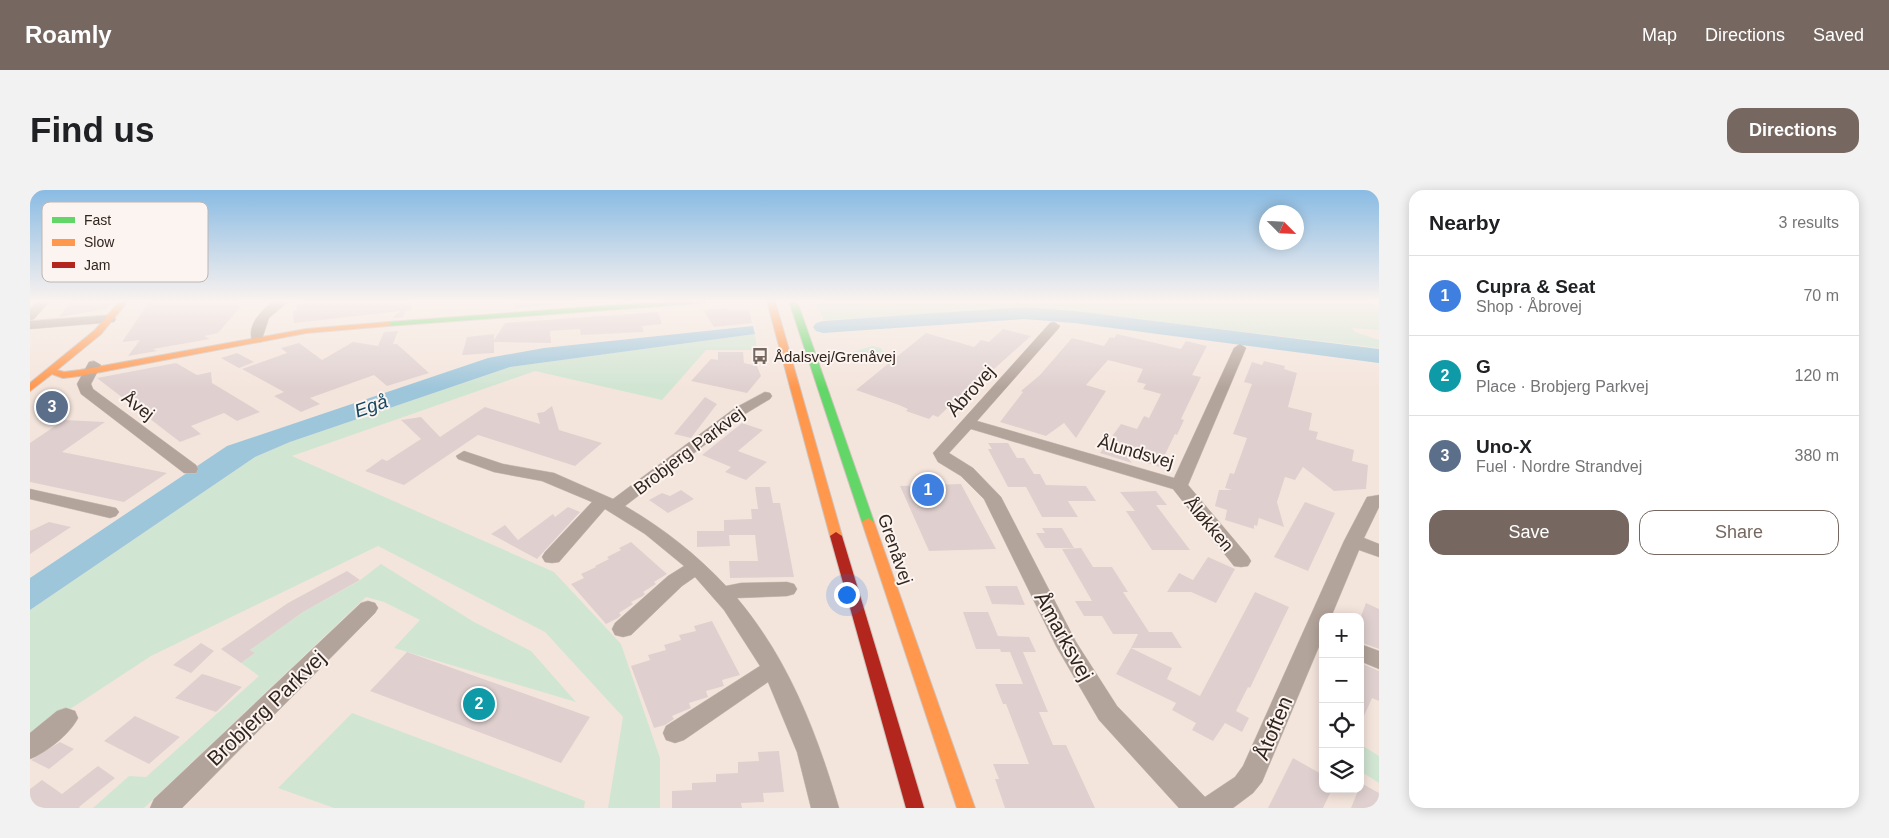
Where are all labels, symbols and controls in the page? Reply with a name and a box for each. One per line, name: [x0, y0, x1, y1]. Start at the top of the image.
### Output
text: Roamly: [25, 21, 112, 48]
text: Map: [1642, 25, 1677, 45]
text: Directions: [1705, 25, 1785, 45]
text: Saved: [1813, 25, 1864, 45]
button: Directions: [1727, 108, 1859, 153]
text: Find us: [30, 110, 154, 149]
legend: [42, 202, 208, 282]
north arrow: [1259, 205, 1304, 250]
text: Nearby: [1429, 211, 1500, 234]
text: Fast: [84, 212, 111, 228]
text: 3 results: [1779, 214, 1839, 231]
text: Slow: [84, 234, 115, 250]
text: Jam: [84, 257, 110, 273]
text: Cupra & Seat: [1476, 276, 1595, 297]
text: 1: [1441, 287, 1449, 304]
text: 70 m: [1803, 287, 1839, 304]
text: Shop · Åbrovej: [1476, 298, 1582, 315]
bus stop icon: Ådalsvej/Grenåvej: [750, 346, 770, 366]
place label: Ådalsvej/Grenåvej: [774, 348, 896, 365]
text: G: [1476, 356, 1491, 377]
street label: Åbrovej: [943, 362, 999, 420]
text: 2: [1441, 367, 1449, 384]
text: 120 m: [1795, 367, 1839, 384]
text: Place · Brobjerg Parkvej: [1476, 378, 1649, 395]
street label: Åvej: [118, 387, 158, 425]
pin: 3: [36, 388, 68, 426]
water label: Egå: [352, 391, 390, 421]
street label: Brobjerg Parkvej: [630, 403, 748, 499]
street label: Ålundsvej: [1096, 432, 1176, 472]
text: Uno-X: [1476, 436, 1532, 457]
text: 3: [1441, 447, 1449, 464]
text: 380 m: [1795, 447, 1839, 464]
text: Fuel · Nordre Strandvej: [1476, 458, 1642, 475]
pin: 1: [912, 471, 944, 509]
street label: Åløkken: [1180, 493, 1238, 555]
button: Save: [1429, 510, 1629, 555]
button: Share: [1639, 510, 1839, 555]
street label: Grenåvej: [874, 511, 916, 587]
your location: [834, 582, 860, 608]
street label: Åmarksvej: [1030, 588, 1098, 684]
map controls: [1319, 613, 1364, 793]
button: +: [1319, 613, 1364, 658]
street label: Brobjerg Parkvej: [202, 646, 330, 770]
button: −: [1319, 658, 1364, 703]
pin: 2: [463, 685, 495, 723]
street label: Åtoften: [1249, 693, 1297, 763]
button: locate: [1319, 703, 1364, 748]
button: layers: [1319, 748, 1364, 793]

